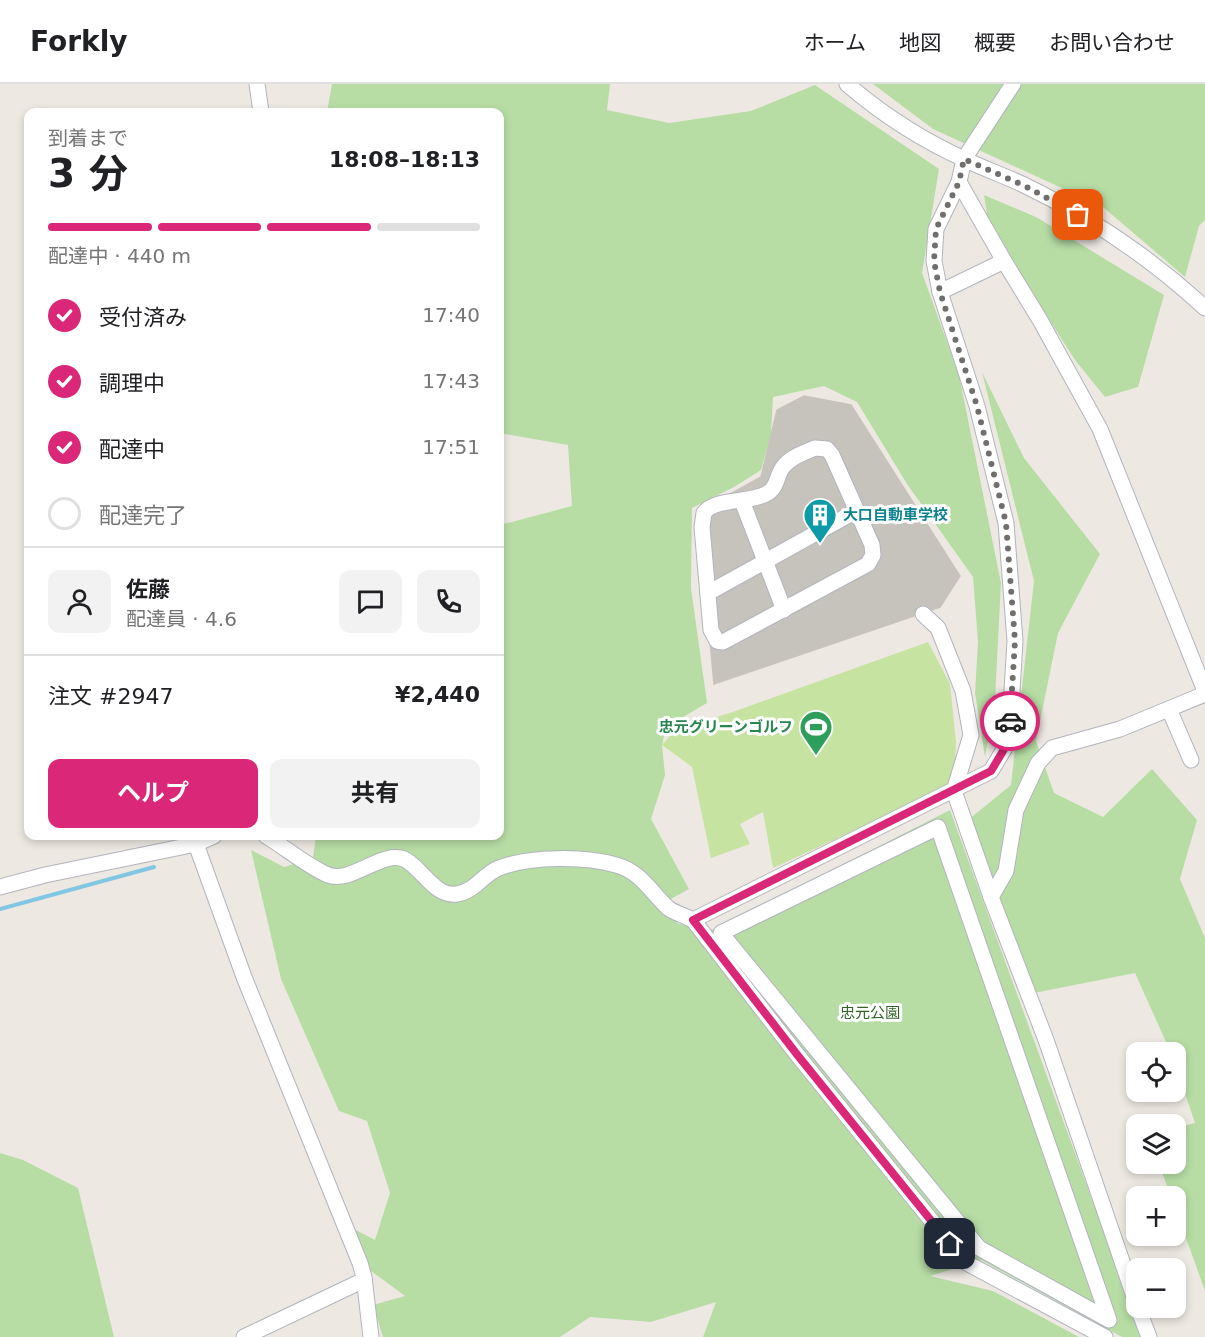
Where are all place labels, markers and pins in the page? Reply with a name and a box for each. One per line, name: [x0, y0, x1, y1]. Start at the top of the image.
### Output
pin: [1052, 189, 1103, 240]
building icon: 大口自動車学校: [802, 497, 838, 544]
place label: 大口自動車学校: [843, 506, 948, 524]
sports icon: 忠元グリーンゴルフ: [798, 709, 834, 756]
place label: 忠元グリーンゴルフ: [659, 718, 793, 736]
pin: [924, 1218, 975, 1269]

